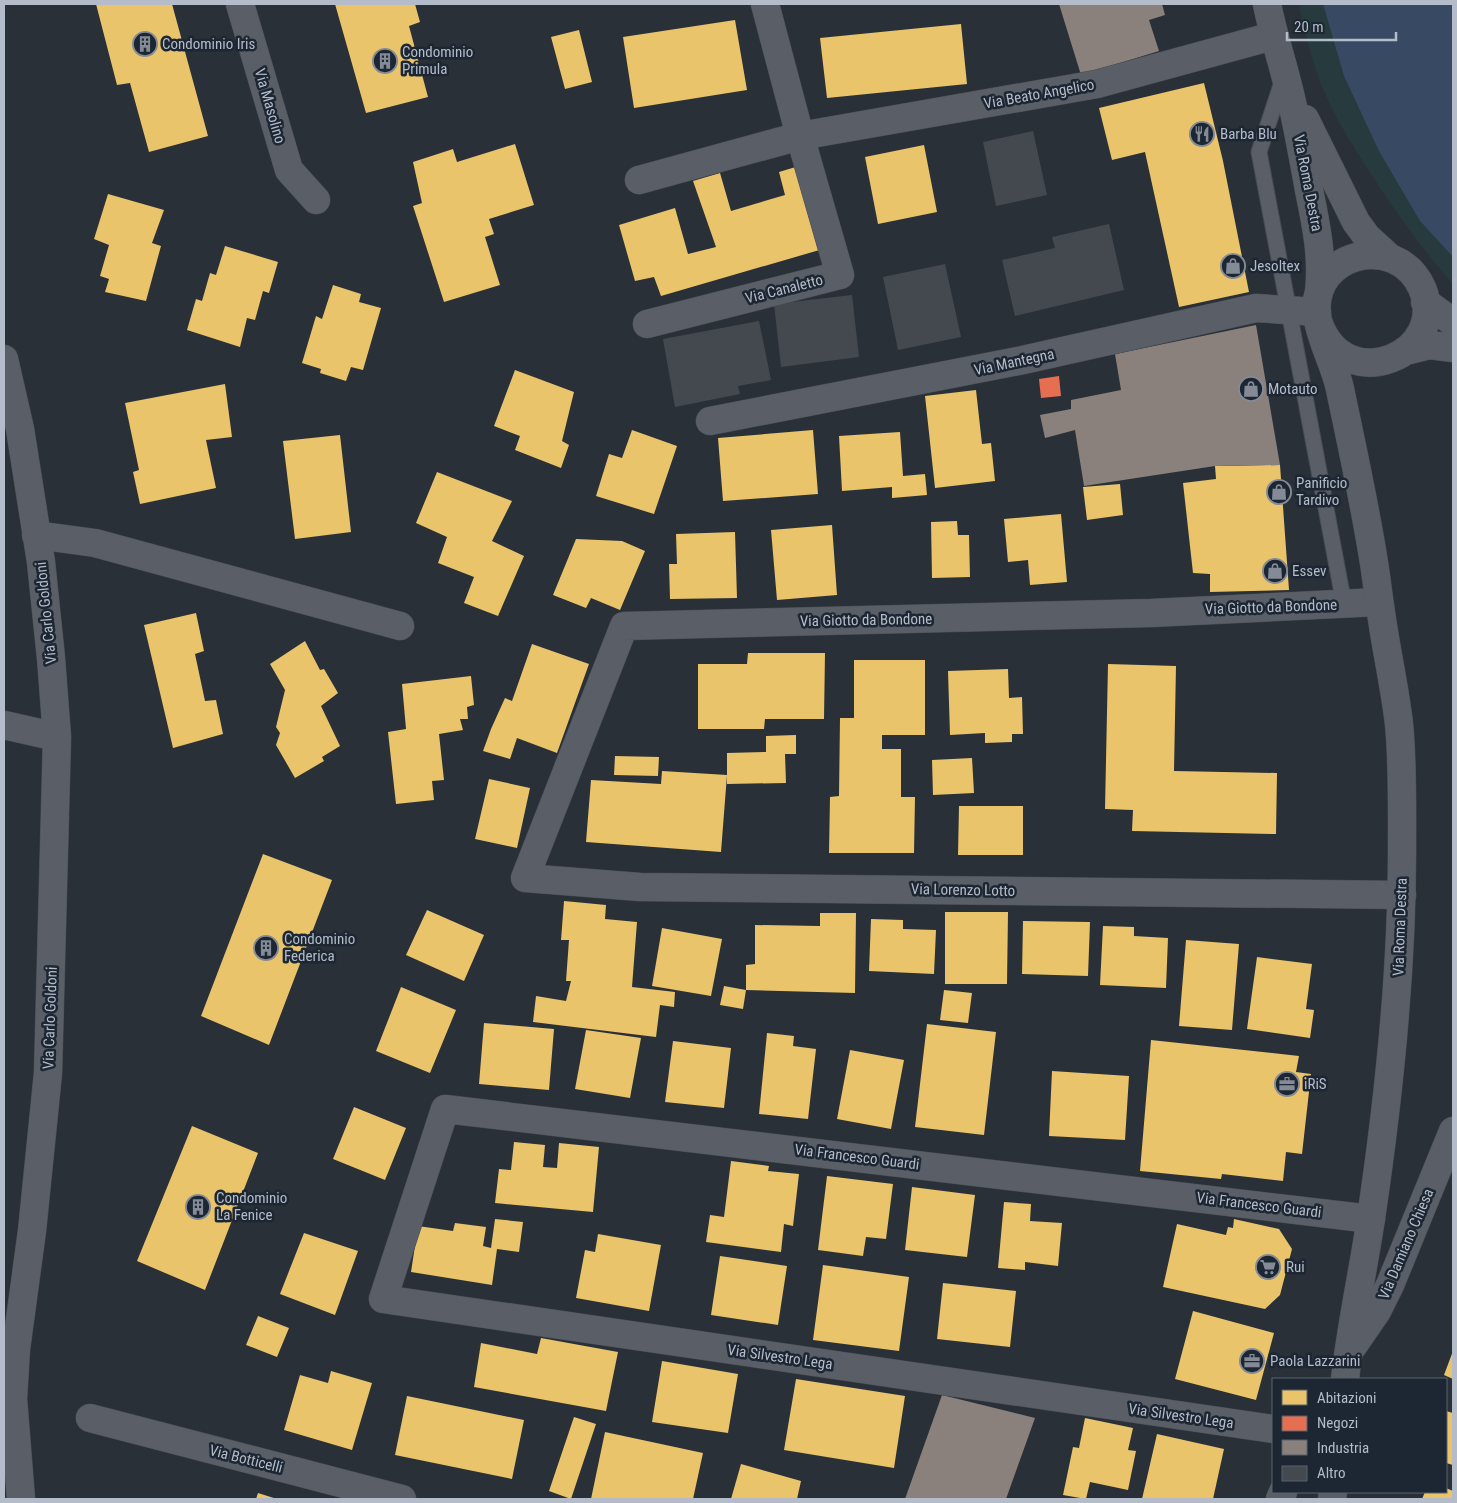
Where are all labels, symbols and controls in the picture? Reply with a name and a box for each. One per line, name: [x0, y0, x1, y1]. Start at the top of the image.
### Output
scale bar: [1287, 10, 1396, 42]
text: 20 m: [1294, 18, 1324, 36]
building icon: Condominio Iris: [132, 31, 158, 57]
place label: Condominio Iris: [162, 35, 255, 53]
place label: Condominio Primula: [402, 43, 473, 78]
building icon: Condominio Primula: [372, 48, 398, 74]
street label: Via Masolino: [251, 66, 289, 146]
street label: Via Beato Angelico: [982, 75, 1096, 113]
restaurant icon: Barba Blu: [1189, 121, 1215, 147]
place label: Barba Blu: [1220, 125, 1277, 143]
street label: Via Roma Destra: [1290, 133, 1326, 233]
shop icon: Jesoltex: [1220, 253, 1246, 279]
place label: Jesoltex: [1250, 257, 1301, 275]
street label: Via Canaletto: [743, 271, 825, 307]
street label: Via Mantegna: [972, 345, 1056, 379]
shop icon: Motauto: [1238, 376, 1264, 402]
place label: Motauto: [1268, 380, 1318, 398]
place label: Panificio Tardivo: [1296, 474, 1347, 509]
shop icon: Panificio Tardivo: [1266, 479, 1292, 505]
shop icon: Essev: [1262, 558, 1288, 584]
street label: Via Carlo Goldoni: [32, 561, 60, 665]
place label: Essev: [1292, 562, 1327, 580]
street label: Via Giotto da Bondone: [1205, 596, 1337, 618]
street label: Via Giotto da Bondone: [800, 610, 932, 630]
street label: Via Roma Destra: [1389, 878, 1411, 976]
street label: Via Lorenzo Lotto: [911, 880, 1015, 900]
place label: Condominio Federica: [284, 930, 355, 965]
building icon: Condominio Federica: [253, 935, 279, 961]
street label: Via Carlo Goldoni: [39, 966, 61, 1070]
office icon: iRiS: [1274, 1071, 1300, 1097]
place label: iRiS: [1304, 1075, 1327, 1093]
street label: Via Francesco Guardi: [794, 1140, 920, 1174]
street label: Via Damiano Chiesa: [1375, 1186, 1437, 1302]
street label: Via Francesco Guardi: [1196, 1188, 1322, 1222]
place label: Condominio La Fenice: [216, 1189, 287, 1224]
building icon: Condominio La Fenice: [185, 1194, 211, 1220]
supermarket icon: Rui: [1255, 1254, 1281, 1280]
place label: Rui: [1286, 1258, 1305, 1276]
street label: Via Silvestro Lega: [726, 1341, 834, 1373]
office icon: Paola Lazzarini: [1239, 1348, 1265, 1374]
place label: Paola Lazzarini: [1270, 1352, 1360, 1370]
legend: [1272, 1378, 1447, 1493]
text: Abitazioni: [1317, 1389, 1376, 1407]
street label: Via Silvestro Lega: [1127, 1400, 1235, 1432]
text: Negozi: [1317, 1414, 1358, 1432]
text: Industria: [1317, 1439, 1369, 1457]
street label: Via Botticelli: [208, 1441, 284, 1477]
text: Altro: [1317, 1464, 1345, 1482]

